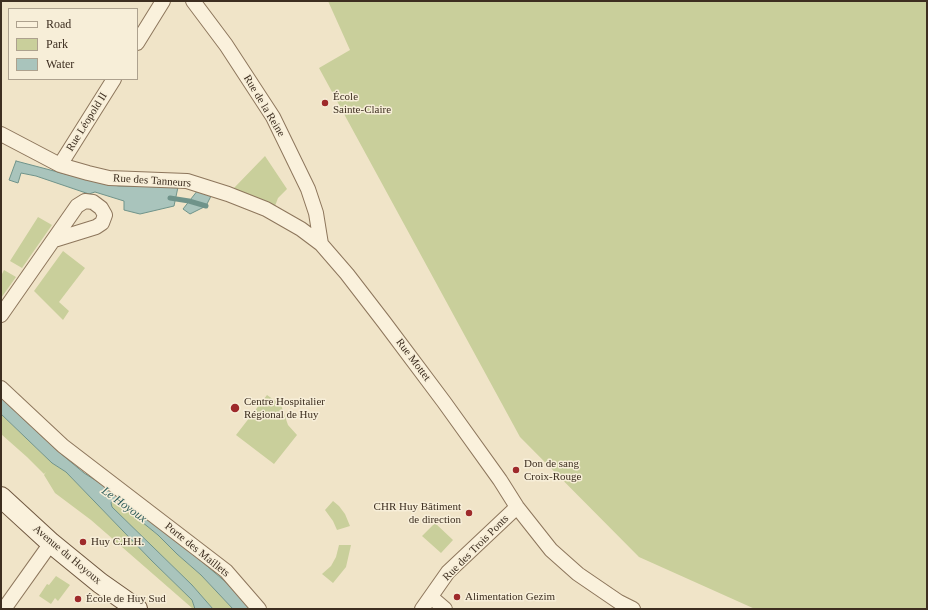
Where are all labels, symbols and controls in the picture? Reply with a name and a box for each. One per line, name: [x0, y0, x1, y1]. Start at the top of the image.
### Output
legend: [8, 8, 138, 80]
text: Road: [46, 17, 71, 31]
text: Park: [46, 37, 68, 51]
text: Water: [46, 57, 74, 71]
street label: Rue de la Reine: [240, 73, 288, 139]
street label: Rue Léopold II: [64, 90, 110, 154]
place label: École Sainte-Claire: [333, 90, 391, 116]
marker: École Sainte-Claire: [320, 98, 330, 108]
street label: Rue des Tanneurs: [113, 172, 191, 190]
street label: Rue Mottet: [393, 336, 433, 384]
place label: Centre Hospitalier Régional de Huy: [244, 395, 325, 421]
marker: Centre Hospitalier Régional de Huy: [229, 402, 241, 414]
place label: Don de sang Croix-Rouge: [524, 457, 581, 483]
marker: Don de sang Croix-Rouge: [511, 465, 521, 475]
water label: Le Hoyoux: [99, 484, 149, 526]
place label: CHR Huy Bâtiment de direction: [374, 500, 461, 526]
marker: CHR Huy Bâtiment de direction: [464, 508, 474, 518]
street label: Rue des Trois Ponts: [440, 512, 512, 584]
street label: Porte des Maillets: [162, 520, 232, 580]
street label: Avenue du Hoyoux: [30, 523, 104, 587]
place label: Huy C.H.H.: [91, 535, 144, 549]
marker: Huy C.H.H.: [78, 537, 88, 547]
place label: Alimentation Gezim: [465, 590, 555, 604]
place label: École de Huy Sud: [86, 592, 166, 606]
marker: Alimentation Gezim: [452, 592, 462, 602]
marker: École de Huy Sud: [73, 594, 83, 604]

